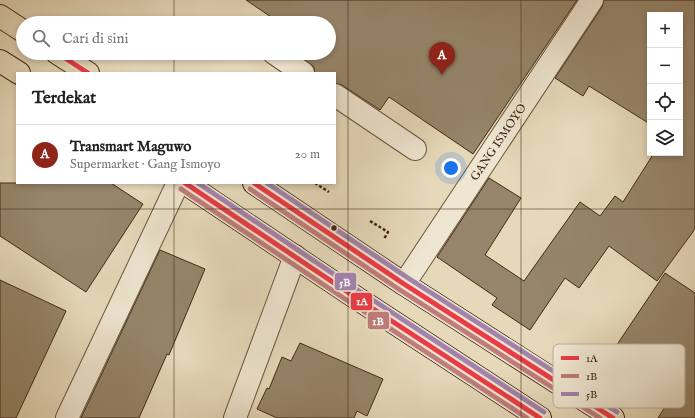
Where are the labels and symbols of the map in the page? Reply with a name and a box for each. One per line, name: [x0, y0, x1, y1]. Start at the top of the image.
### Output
pin: A: [429, 42, 455, 75]
street label: GANG ISMOYO: [467, 101, 530, 184]
your location: [441, 158, 461, 178]
unlabelled marker: [329, 223, 339, 233]
line badge: 5B: [334, 272, 357, 291]
text: 5B: [339, 276, 351, 290]
line badge: 1A: [350, 292, 373, 311]
text: 1A: [356, 295, 368, 309]
line badge: 1B: [367, 311, 390, 330]
text: 1B: [372, 315, 384, 329]
legend: [553, 344, 685, 408]
text: 1A: [586, 352, 598, 366]
text: 1B: [586, 370, 597, 384]
text: 5B: [586, 388, 597, 402]

